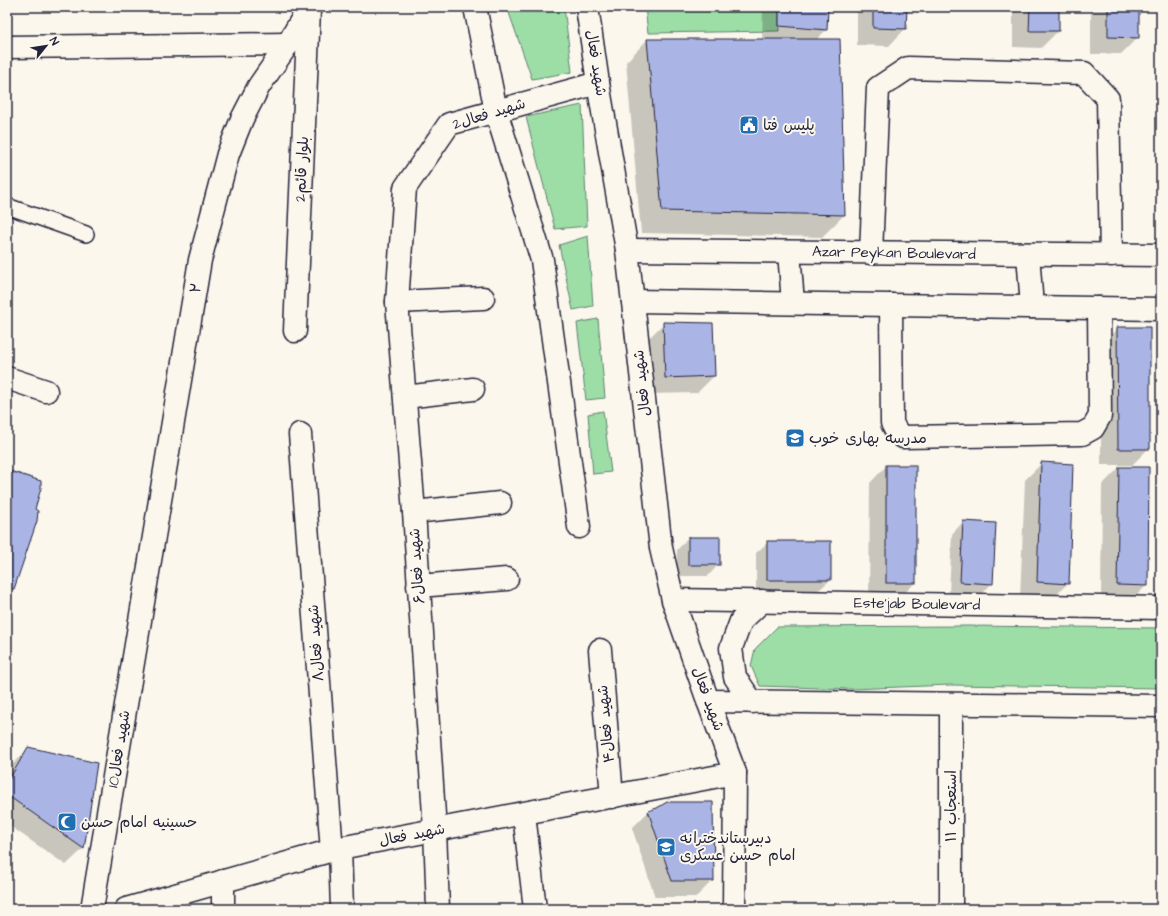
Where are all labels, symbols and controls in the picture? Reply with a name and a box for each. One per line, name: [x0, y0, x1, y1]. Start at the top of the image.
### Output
north arrow: [26, 26, 66, 66]
street label: شهید فعال: [580, 28, 612, 98]
text: N: [46, 35, 62, 48]
street label: شهید فعال2: [450, 93, 528, 135]
public building icon: پلیس فتا: [738, 114, 760, 136]
place label: پلیس فتا: [763, 115, 815, 136]
street label: 2بلوار قائم: [290, 135, 315, 203]
street label: Azar Peykan Boulevard: [812, 241, 976, 266]
street label: ۲: [185, 281, 207, 295]
street label: شهید فعال: [628, 349, 656, 417]
school or university icon: مدرسه بهاری خوب: [784, 427, 806, 449]
place label: مدرسه بهاری خوب: [809, 428, 927, 449]
street label: شهید فعال۶: [404, 527, 430, 605]
street label: Este'jab Boulevard: [854, 592, 981, 616]
street label: شهید فعال۸: [303, 604, 329, 682]
street label: شهید فعال: [687, 664, 729, 734]
street label: شهید فعال۴: [592, 684, 620, 764]
street label: 10شهید فعال: [103, 709, 135, 789]
street label: استعجاب ۱۱: [941, 770, 962, 842]
mosque icon: حسینیه امام حسن: [56, 811, 78, 833]
place label: حسینیه امام حسن: [81, 812, 197, 833]
street label: شهید فعال: [377, 818, 447, 852]
place label: دبیرستاندخترانه امام حسن عسکری: [680, 828, 796, 866]
school or university icon: دبیرستاندخترانه امام حسن عسکری: [655, 836, 677, 858]

